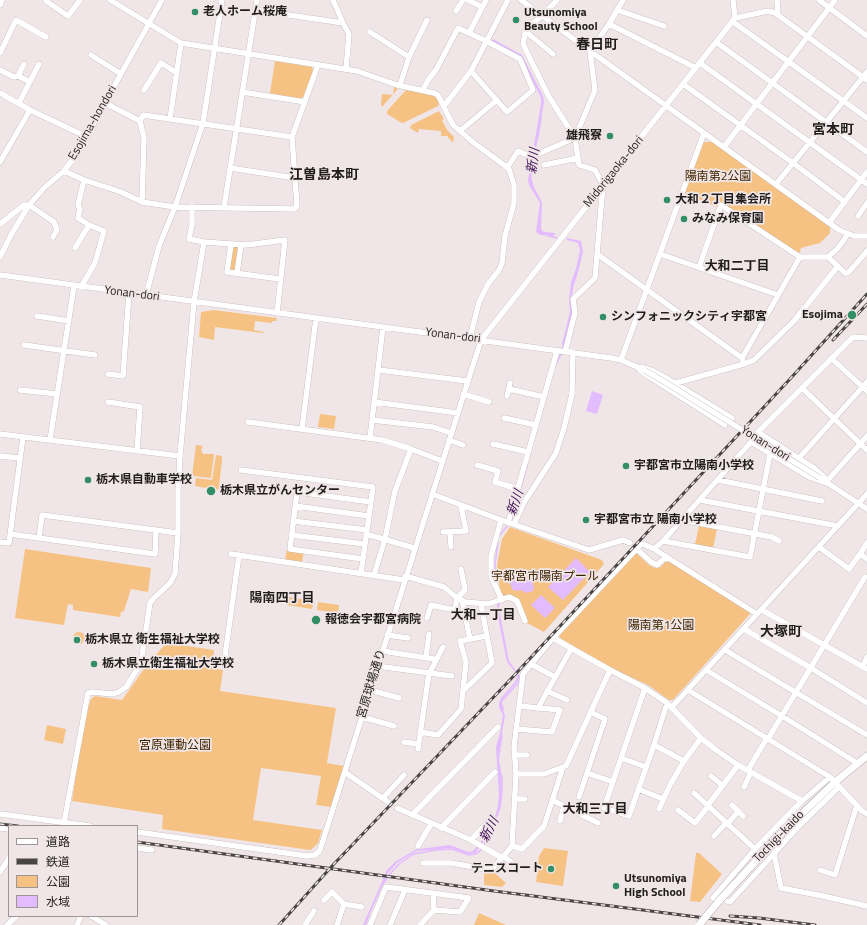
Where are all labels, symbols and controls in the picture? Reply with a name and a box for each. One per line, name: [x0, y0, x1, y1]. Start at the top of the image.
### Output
place label: 老人ホーム桜庵: [203, 5, 287, 19]
place label: Utsunomiya Beauty School: [524, 6, 598, 34]
marker: 老人ホーム桜庵: [190, 7, 200, 17]
marker: Utsunomiya Beauty School: [511, 15, 521, 25]
district label: 春日町: [576, 38, 618, 54]
street label: Esojima-hondori: [66, 83, 120, 163]
district label: 宮本町: [812, 123, 854, 139]
place label: 雄飛寮: [566, 129, 602, 143]
marker: 雄飛寮: [605, 131, 615, 141]
street label: Midorigaoka-dori: [581, 134, 647, 210]
water label: 新川: [525, 147, 543, 175]
district label: 江曽島本町: [289, 168, 359, 184]
park label: 陽南第2公園: [685, 170, 751, 184]
place label: 大和２丁目集会所: [675, 193, 771, 207]
marker: 大和２丁目集会所: [662, 195, 672, 205]
place label: みなみ保育園: [692, 212, 764, 226]
marker: みなみ保育園: [679, 214, 689, 224]
district label: 大和二丁目: [705, 259, 769, 275]
street label: Yonan-dori: [104, 283, 160, 305]
place label: Esojima: [802, 308, 843, 322]
marker: Esojima: [846, 309, 858, 321]
place label: シンフォニックシティ宇都宮: [611, 310, 767, 324]
marker: シンフォニックシティ宇都宮: [598, 312, 608, 322]
street label: Yonan-dori: [425, 325, 481, 347]
street label: Yonan-dori: [738, 423, 792, 465]
place label: 宇都宮市立陽南小学校: [634, 459, 754, 473]
marker: 宇都宮市立陽南小学校: [621, 461, 631, 471]
place label: 栃木県自動車学校: [96, 473, 192, 487]
marker: 栃木県自動車学校: [83, 475, 93, 485]
place label: 栃木県立がんセンター: [220, 484, 340, 498]
marker: 栃木県立がんセンター: [205, 485, 217, 497]
water label: 新川: [504, 488, 528, 518]
place label: 宇都宮市立 陽南小学校: [594, 513, 717, 527]
marker: 宇都宮市立 陽南小学校: [581, 515, 591, 525]
park label: 宇都宮市陽南プール: [491, 570, 599, 584]
district label: 陽南四丁目: [250, 591, 314, 607]
district label: 大和一丁目: [451, 608, 515, 624]
place label: 報徳会宇都宮病院: [325, 613, 421, 627]
marker: 報徳会宇都宮病院: [310, 614, 322, 626]
park label: 陽南第1公園: [628, 619, 694, 633]
district label: 大塚町: [760, 625, 802, 641]
place label: 栃木県立 衛生福祉大学校: [85, 633, 220, 647]
marker: 栃木県立 衛生福祉大学校: [72, 635, 82, 645]
street label: 宮原球場通り: [355, 647, 389, 721]
place label: 栃木県立衛生福祉大学校: [102, 657, 234, 671]
marker: 栃木県立衛生福祉大学校: [89, 659, 99, 669]
park label: 宮原運動公園: [139, 739, 211, 753]
district label: 大和三丁目: [563, 802, 627, 818]
street label: Tochigi-kaido: [751, 808, 807, 866]
water label: 新川: [477, 815, 503, 845]
legend: [8, 825, 138, 917]
text: 道路: [46, 832, 70, 851]
text: 鉄道: [46, 852, 70, 871]
place label: テニスコート: [471, 862, 543, 876]
marker: テニスコート: [546, 864, 556, 874]
text: 公園: [46, 872, 70, 891]
place label: Utsunomiya High School: [624, 872, 687, 900]
marker: Utsunomiya High School: [611, 881, 621, 891]
text: 水域: [46, 892, 70, 911]

